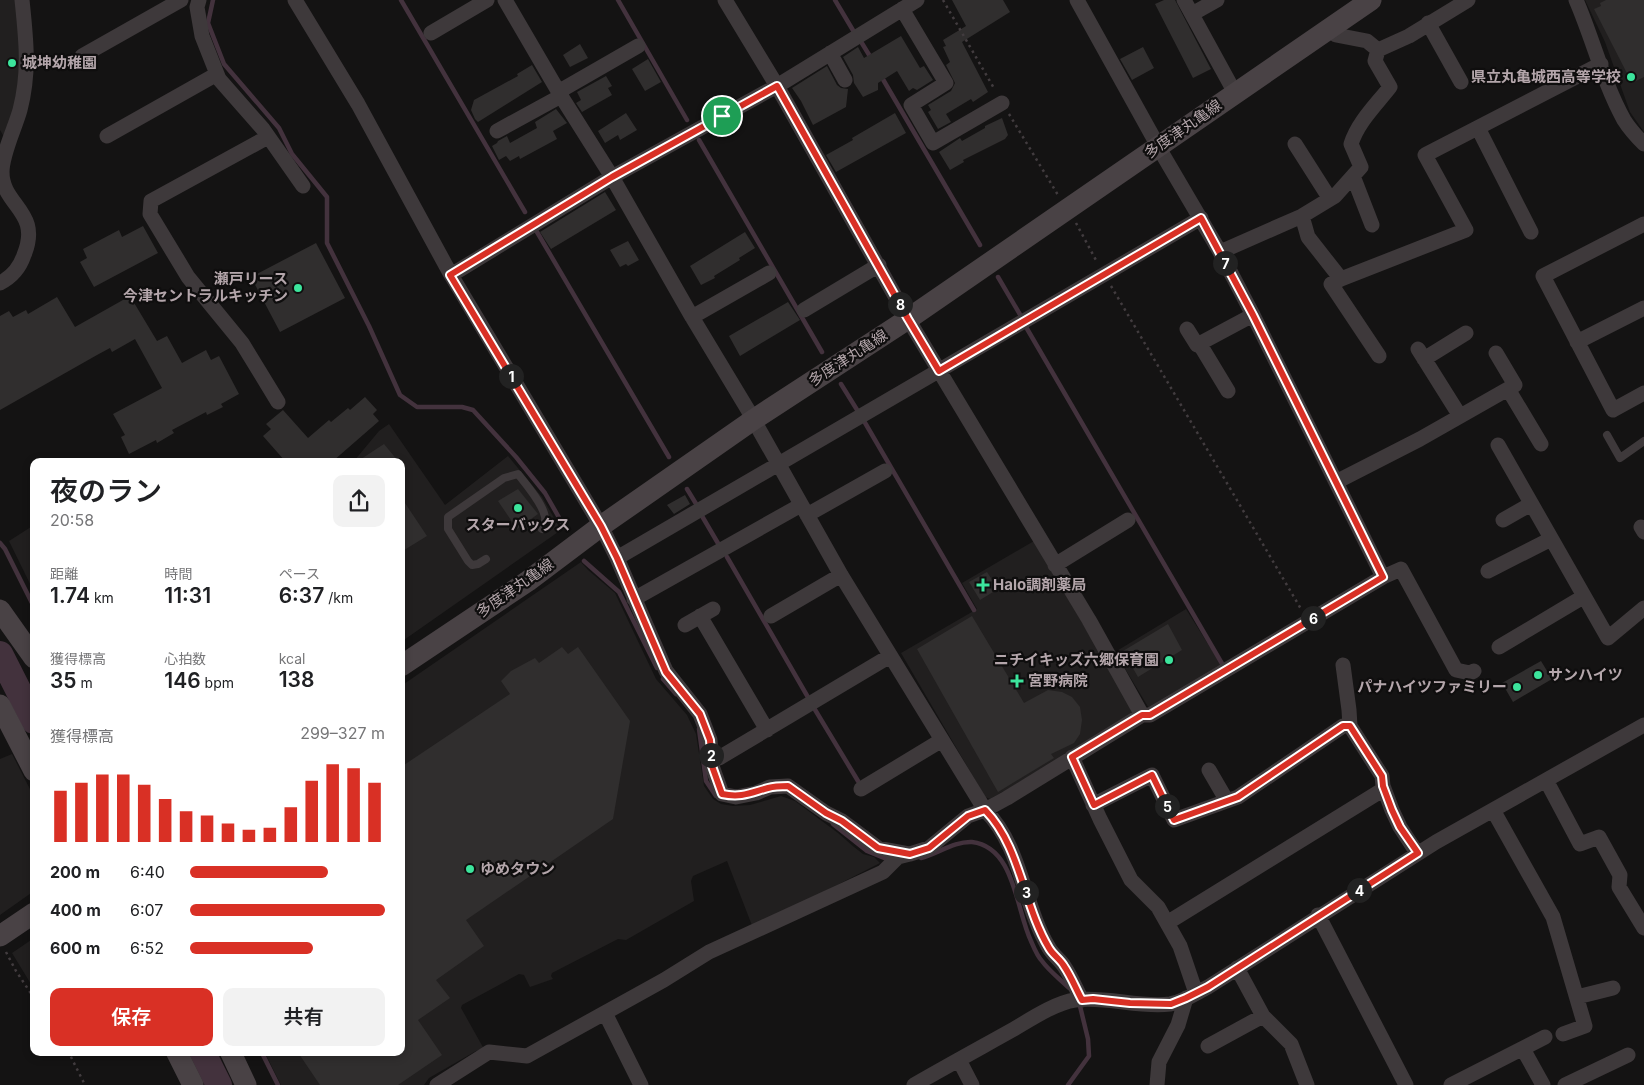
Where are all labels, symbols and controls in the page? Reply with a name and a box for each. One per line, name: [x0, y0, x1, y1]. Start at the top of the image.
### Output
place label: 城坤幼稚園: [22, 53, 97, 72]
marker: 城坤幼稚園: [6, 57, 18, 69]
place label: 県立丸亀城西高等学校: [1471, 67, 1621, 86]
marker: 県立丸亀城西高等学校: [1625, 71, 1637, 83]
pin: [701, 95, 743, 137]
street label: 多度津丸亀線: [1140, 95, 1225, 162]
icon: arrive: [708, 102, 736, 130]
pin: 7: [1212, 250, 1238, 276]
text: 7: [1221, 255, 1230, 272]
place label: 瀬戸リース 今津セントラルキッチン: [123, 269, 288, 305]
marker: 瀬戸リース 今津セントラルキッチン: [292, 282, 304, 294]
pin: 8: [888, 292, 912, 316]
text: 8: [896, 296, 905, 313]
street label: 多度津丸亀線: [805, 325, 891, 390]
pin: 1: [498, 364, 524, 388]
text: 1: [508, 368, 515, 385]
text: 夜のラン: [50, 474, 162, 508]
button: share: [333, 475, 385, 527]
marker: スターバックス: [512, 502, 524, 514]
text: 20:58: [50, 510, 94, 530]
place label: スターバックス: [466, 515, 570, 534]
street label: 多度津丸亀線: [472, 554, 557, 621]
text: 距離: [50, 565, 78, 582]
text: 時間: [164, 565, 192, 582]
text: ペース: [279, 565, 320, 582]
place label: Halo調剤薬局: [993, 575, 1086, 594]
marker: Halo調剤薬局: [977, 579, 989, 591]
text: 1.74: [50, 583, 90, 608]
text: 11:31: [164, 583, 211, 608]
text: 6:37: [279, 583, 324, 608]
text: km: [90, 589, 114, 606]
text: /km: [324, 589, 353, 606]
pin: 6: [1300, 606, 1326, 630]
text: 6: [1309, 610, 1318, 627]
text: 獲得標高: [50, 650, 106, 667]
text: 心拍数: [164, 650, 206, 667]
text: kcal: [279, 650, 305, 667]
place label: ニチイキッズ六郷保育園: [994, 650, 1159, 669]
marker: ニチイキッズ六郷保育園: [1163, 654, 1175, 666]
place label: サンハイツ: [1548, 665, 1623, 684]
text: 138: [279, 667, 314, 692]
text: 35: [50, 668, 77, 693]
text: 146: [164, 668, 201, 693]
marker: サンハイツ: [1532, 669, 1544, 681]
place label: 宮野病院: [1028, 671, 1088, 690]
text: m: [77, 674, 93, 691]
text: bpm: [201, 674, 234, 691]
marker: 宮野病院: [1010, 674, 1024, 688]
place label: パナハイツファミリー: [1357, 677, 1507, 696]
marker: パナハイツファミリー: [1511, 681, 1523, 693]
text: 299–327 m: [300, 723, 385, 743]
text: 獲得標高: [50, 726, 114, 746]
pin: 2: [698, 742, 724, 768]
text: 2: [707, 747, 716, 764]
pin: 5: [1154, 794, 1180, 818]
text: 5: [1163, 798, 1172, 815]
place label: ゆめタウン: [480, 859, 555, 878]
text: 200 m: [50, 862, 100, 882]
text: 6:40: [130, 862, 165, 882]
marker: ゆめタウン: [464, 863, 476, 875]
pin: 4: [1346, 878, 1372, 902]
pin: 3: [1014, 880, 1038, 904]
text: 4: [1355, 882, 1364, 899]
text: 3: [1022, 884, 1031, 901]
text: 400 m: [50, 900, 101, 920]
text: 6:07: [130, 900, 163, 920]
text: 600 m: [50, 938, 100, 958]
text: 6:52: [130, 938, 164, 958]
button: 保存: [50, 988, 213, 1046]
button: 共有: [223, 988, 385, 1046]

